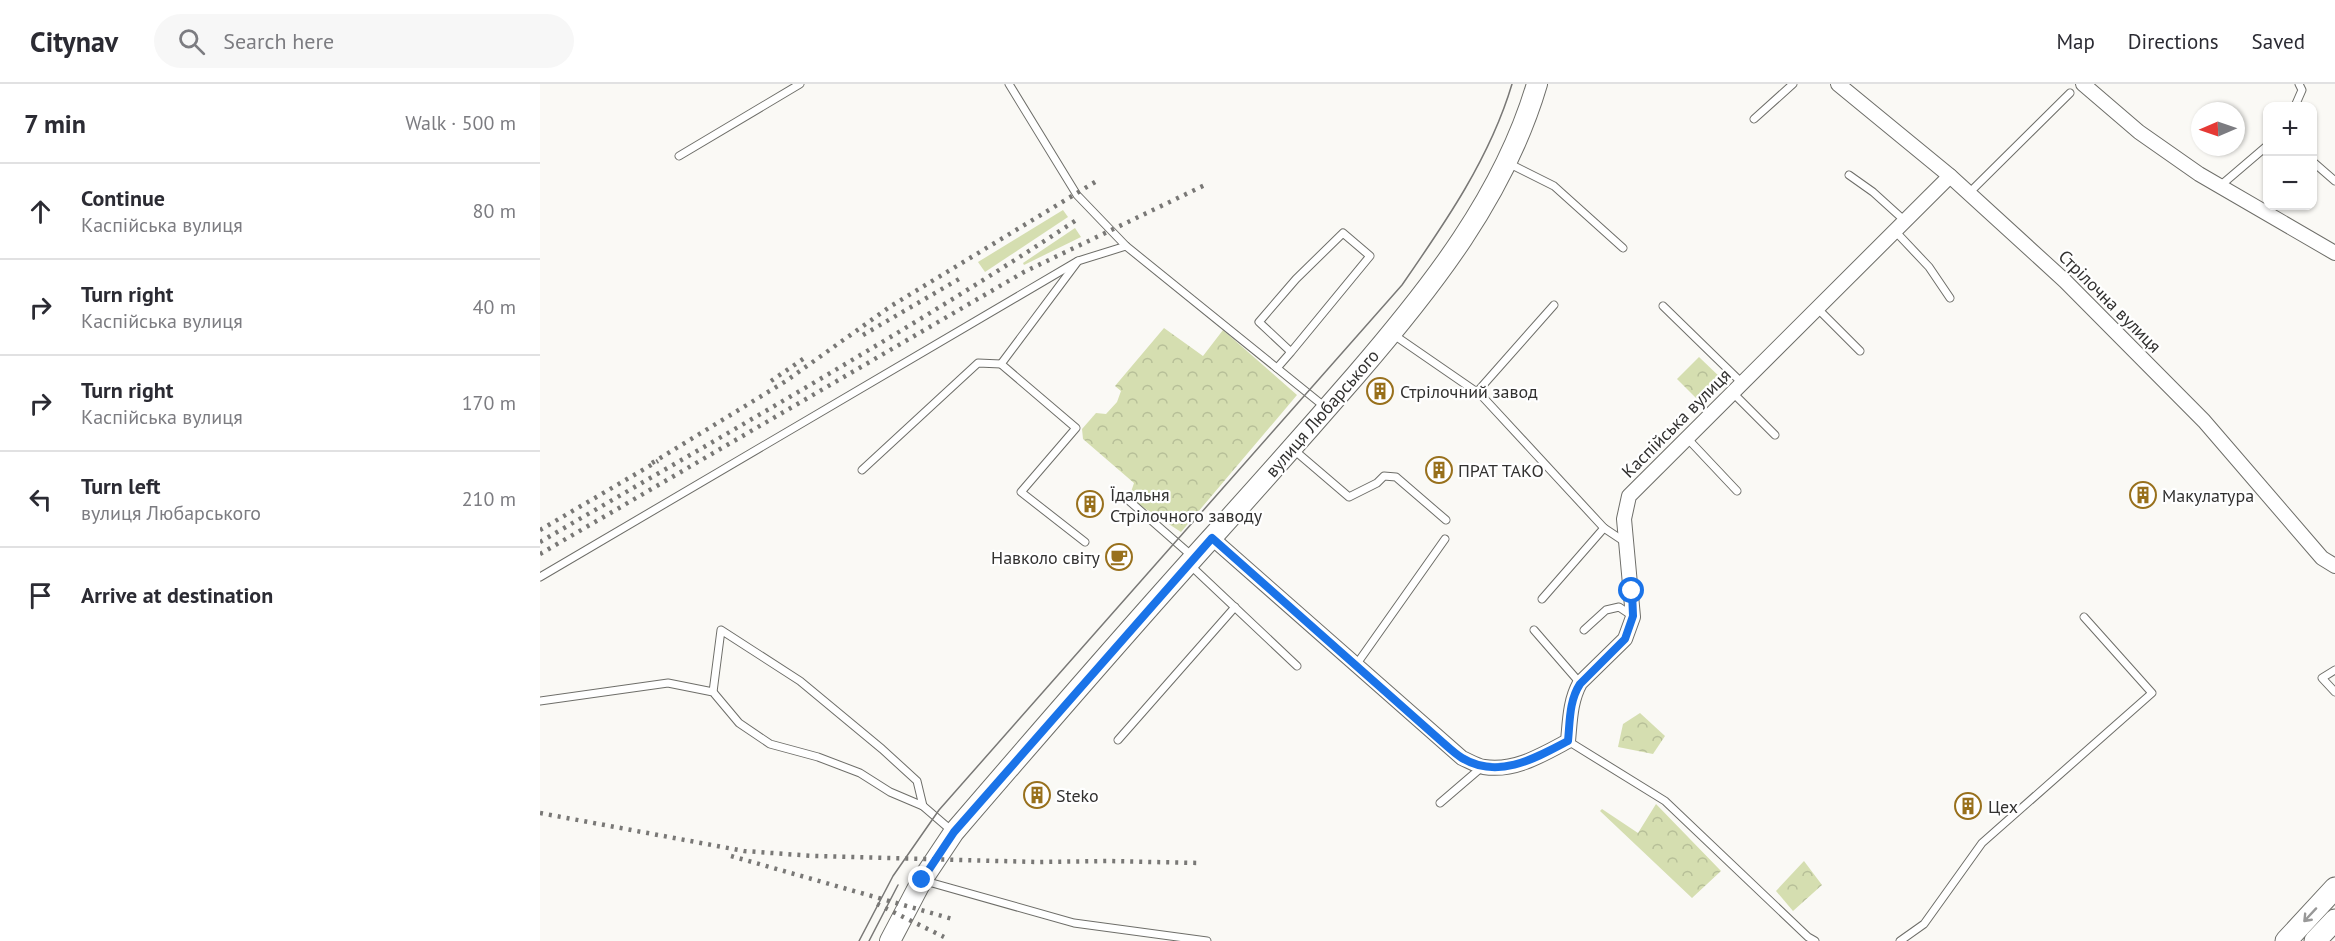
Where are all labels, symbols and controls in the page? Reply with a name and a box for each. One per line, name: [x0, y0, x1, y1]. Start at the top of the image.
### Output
search box: [154, 14, 574, 68]
text: Citynav: [30, 23, 118, 60]
icon: search: [175, 25, 208, 58]
text: Search here: [223, 27, 334, 55]
text: Map: [2056, 28, 2095, 55]
text: Directions: [2128, 28, 2219, 55]
text: Saved: [2252, 28, 2305, 55]
north arrow: [2191, 102, 2245, 156]
map controls: [2263, 102, 2317, 210]
button: +: [2263, 102, 2317, 156]
text: 7 min: [24, 107, 86, 140]
text: Walk · 500 m: [405, 110, 516, 136]
button: −: [2263, 156, 2317, 210]
text: Continue: [81, 184, 165, 212]
icon: ahead: [24, 195, 57, 228]
text: 80 m: [473, 198, 516, 224]
text: Каспійська вулиця: [81, 212, 243, 238]
street label: Стрілочна вулиця: [2054, 245, 2166, 357]
text: Turn right: [81, 280, 173, 308]
icon: right: [24, 291, 57, 324]
text: 40 m: [473, 294, 516, 320]
text: Каспійська вулиця: [81, 308, 243, 334]
street label: вулиця Любарського: [1260, 344, 1384, 482]
street label: Каспійська вулиця: [1616, 363, 1736, 483]
text: Turn right: [81, 376, 173, 404]
building icon: Стрілочний завод: [1365, 376, 1395, 406]
place label: Стрілочний завод: [1400, 380, 1538, 403]
icon: right: [24, 387, 57, 420]
text: 170 m: [462, 390, 516, 416]
text: Каспійська вулиця: [81, 404, 243, 430]
building icon: ПРАТ ТАКО: [1424, 455, 1454, 485]
place label: ПРАТ ТАКО: [1458, 459, 1544, 482]
text: Turn left: [81, 472, 161, 500]
building icon: Макулатура: [2128, 480, 2158, 510]
icon: left: [24, 483, 57, 516]
place label: Їдальня Стрілочного заводу: [1110, 483, 1263, 527]
place label: Макулатура: [2162, 484, 2254, 507]
text: 210 m: [462, 486, 516, 512]
building icon: Їдальня Стрілочного заводу: [1075, 489, 1105, 519]
text: вулиця Любарського: [81, 500, 261, 526]
cafe icon: Навколо світу: [1104, 542, 1134, 572]
place label: Навколо світу: [991, 546, 1101, 569]
route start: [1618, 577, 1644, 603]
icon: arrive: [24, 579, 57, 612]
text: Arrive at destination: [81, 581, 273, 609]
building icon: Steko: [1022, 780, 1052, 810]
place label: Steko: [1056, 784, 1099, 807]
building icon: Цех: [1953, 791, 1983, 821]
place label: Цех: [1988, 795, 2018, 818]
route end: [908, 866, 934, 892]
one-way arrow: [2303, 907, 2317, 922]

